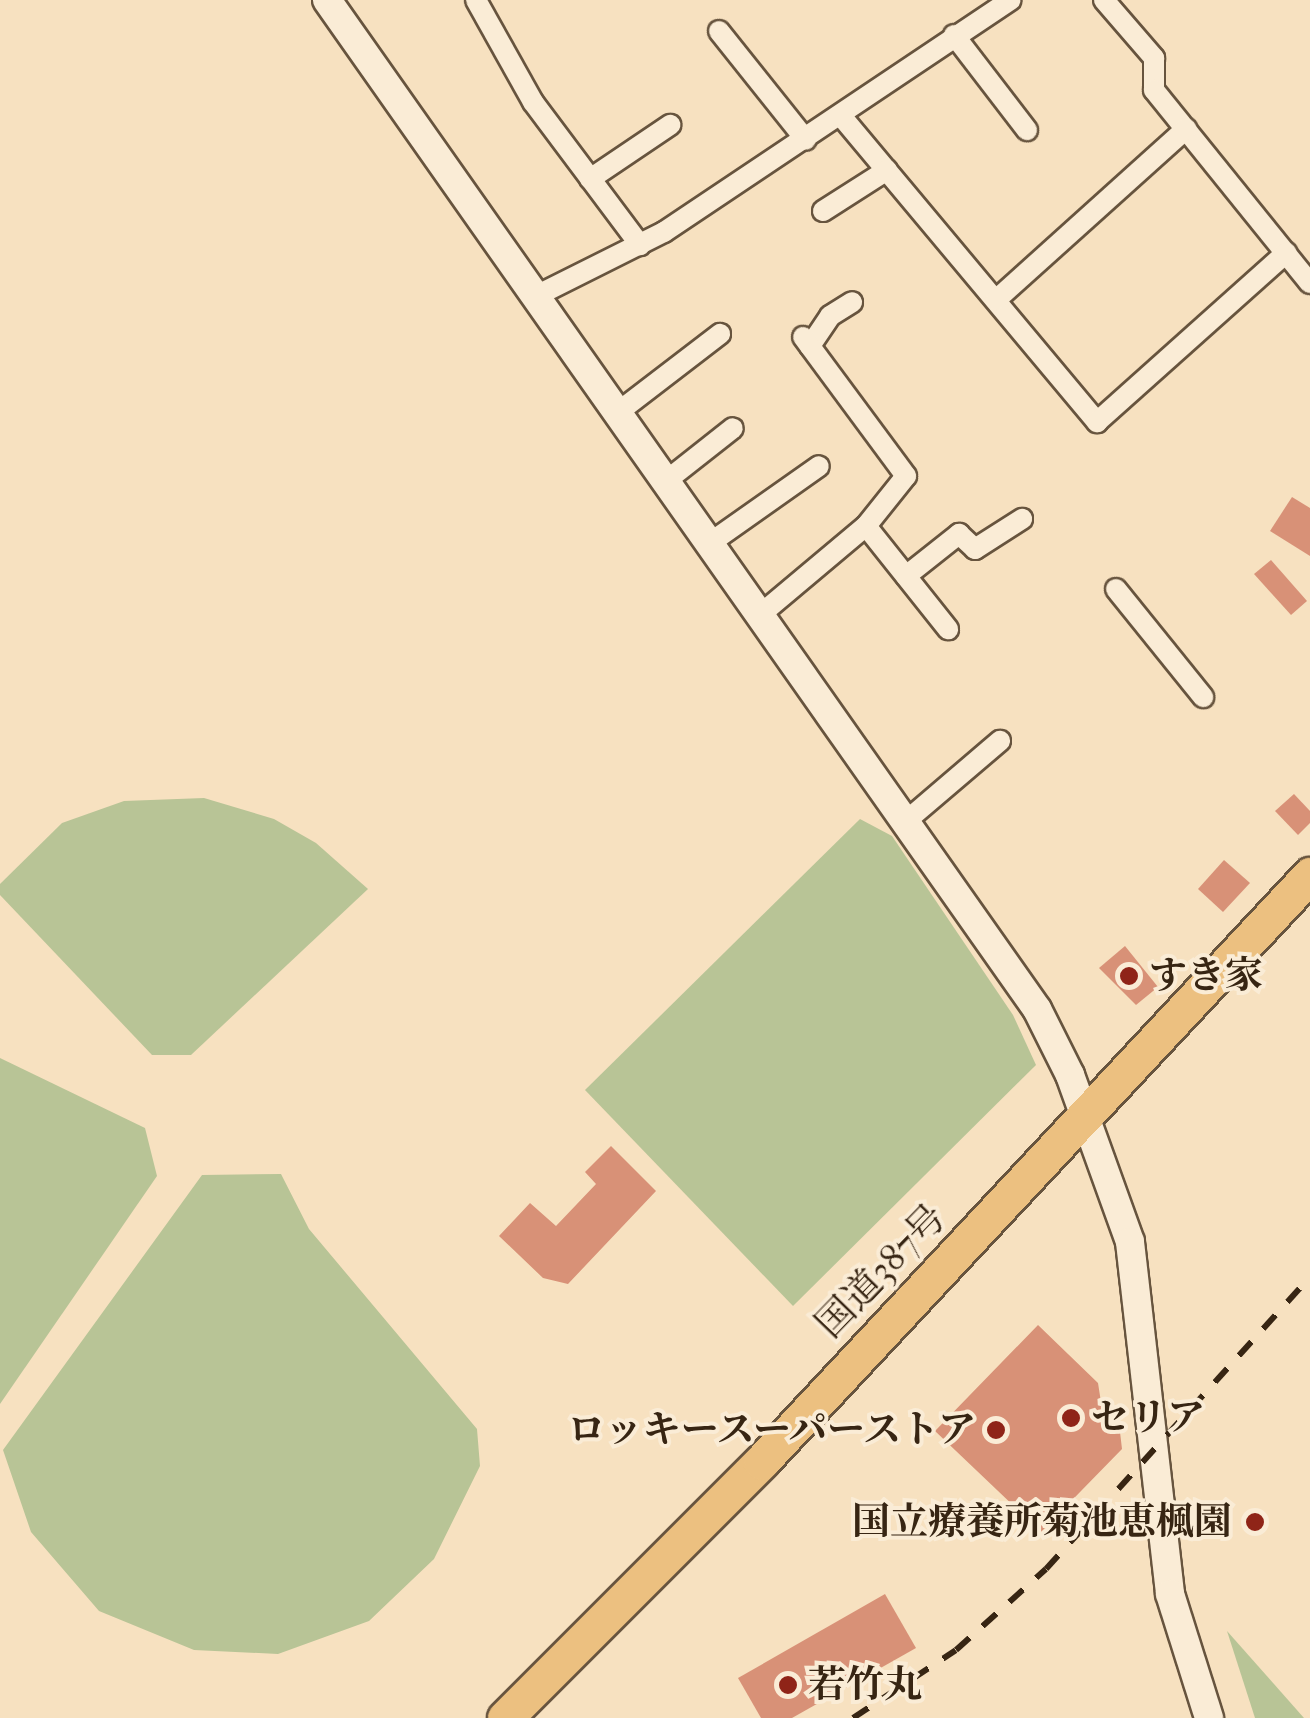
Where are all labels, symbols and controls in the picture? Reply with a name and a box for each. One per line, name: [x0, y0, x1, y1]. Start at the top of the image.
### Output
place label: すき家: [1149, 953, 1263, 999]
marker: すき家: [1118, 965, 1140, 987]
street label: 国道387号: [807, 1195, 955, 1347]
place label: セリア: [1091, 1395, 1205, 1441]
place label: ロッキースーパーストア: [560, 1407, 976, 1453]
marker: セリア: [1060, 1407, 1082, 1429]
marker: ロッキースーパーストア: [985, 1419, 1007, 1441]
place label: 国立療養所菊池恵楓園: [852, 1499, 1232, 1545]
marker: 国立療養所菊池恵楓園: [1242, 1509, 1268, 1535]
place label: 若竹丸: [808, 1662, 922, 1708]
marker: 若竹丸: [777, 1674, 799, 1696]

